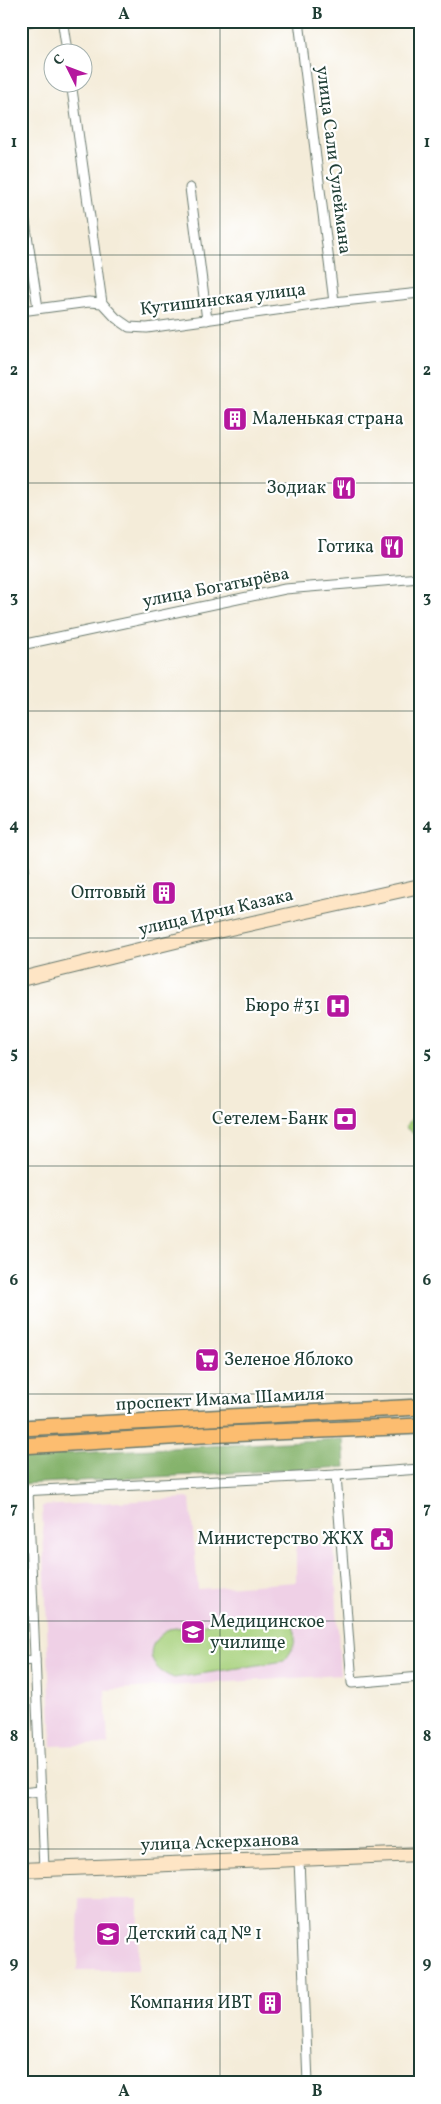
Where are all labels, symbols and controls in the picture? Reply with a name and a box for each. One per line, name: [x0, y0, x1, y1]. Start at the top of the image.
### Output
text: A: [118, 4, 130, 26]
text: B: [312, 4, 323, 26]
north arrow: [42, 42, 92, 92]
text: С: [49, 51, 70, 70]
street label: улица Сали Сулеймана: [309, 64, 357, 256]
text: 1: [11, 132, 17, 154]
text: 1: [424, 132, 430, 154]
street label: Кутишинская улица: [139, 277, 307, 323]
text: 2: [10, 360, 18, 382]
text: 2: [423, 360, 431, 382]
building icon: Маленькая страна: [222, 406, 248, 432]
place label: Маленькая страна: [252, 407, 404, 432]
restaurant icon: Зодиак: [331, 475, 357, 501]
place label: Зодиак: [266, 476, 326, 501]
restaurant icon: Готика: [379, 534, 405, 560]
place label: Готика: [317, 535, 374, 560]
street label: улица Богатырёва: [140, 562, 292, 614]
text: 3: [10, 587, 18, 609]
text: 3: [423, 587, 431, 609]
text: 4: [9, 815, 19, 837]
text: 4: [422, 815, 432, 837]
building icon: Оптовый: [151, 880, 177, 906]
place label: Оптовый: [71, 881, 146, 906]
street label: улица Ирчи Казака: [136, 883, 296, 943]
hospital icon: Бюро #31: [325, 993, 351, 1019]
place label: Бюро #31: [245, 994, 320, 1019]
text: 5: [10, 1043, 18, 1065]
text: 5: [423, 1043, 431, 1065]
bank icon: Сетелем-Банк: [332, 1106, 358, 1132]
place label: Сетелем-Банк: [212, 1107, 328, 1132]
text: 6: [10, 1270, 19, 1292]
text: 6: [423, 1270, 432, 1292]
supermarket icon: Зеленое Яблоко: [194, 1347, 220, 1373]
place label: Зеленое Яблоко: [224, 1348, 353, 1373]
street label: проспект Имама Шамиля: [115, 1382, 325, 1418]
text: 7: [10, 1498, 18, 1520]
text: 7: [423, 1498, 431, 1520]
public building icon: Министерство ЖКХ: [369, 1526, 395, 1552]
place label: Министерство ЖКХ: [197, 1527, 364, 1552]
place label: Медицинское училище: [210, 1610, 325, 1656]
school or university icon: Медицинское училище: [180, 1619, 206, 1645]
text: 8: [10, 1726, 18, 1748]
text: 8: [423, 1726, 431, 1748]
street label: улица Аскерханова: [140, 1828, 300, 1858]
school or university icon: Детский сад № 1: [95, 1921, 121, 1947]
place label: Детский сад № 1: [126, 1922, 262, 1947]
text: 9: [10, 1953, 19, 1975]
text: 9: [423, 1953, 432, 1975]
building icon: Компания ИВТ: [257, 1990, 283, 2016]
place label: Компания ИВТ: [130, 1991, 252, 2016]
text: A: [118, 2081, 130, 2103]
text: B: [312, 2081, 323, 2103]

